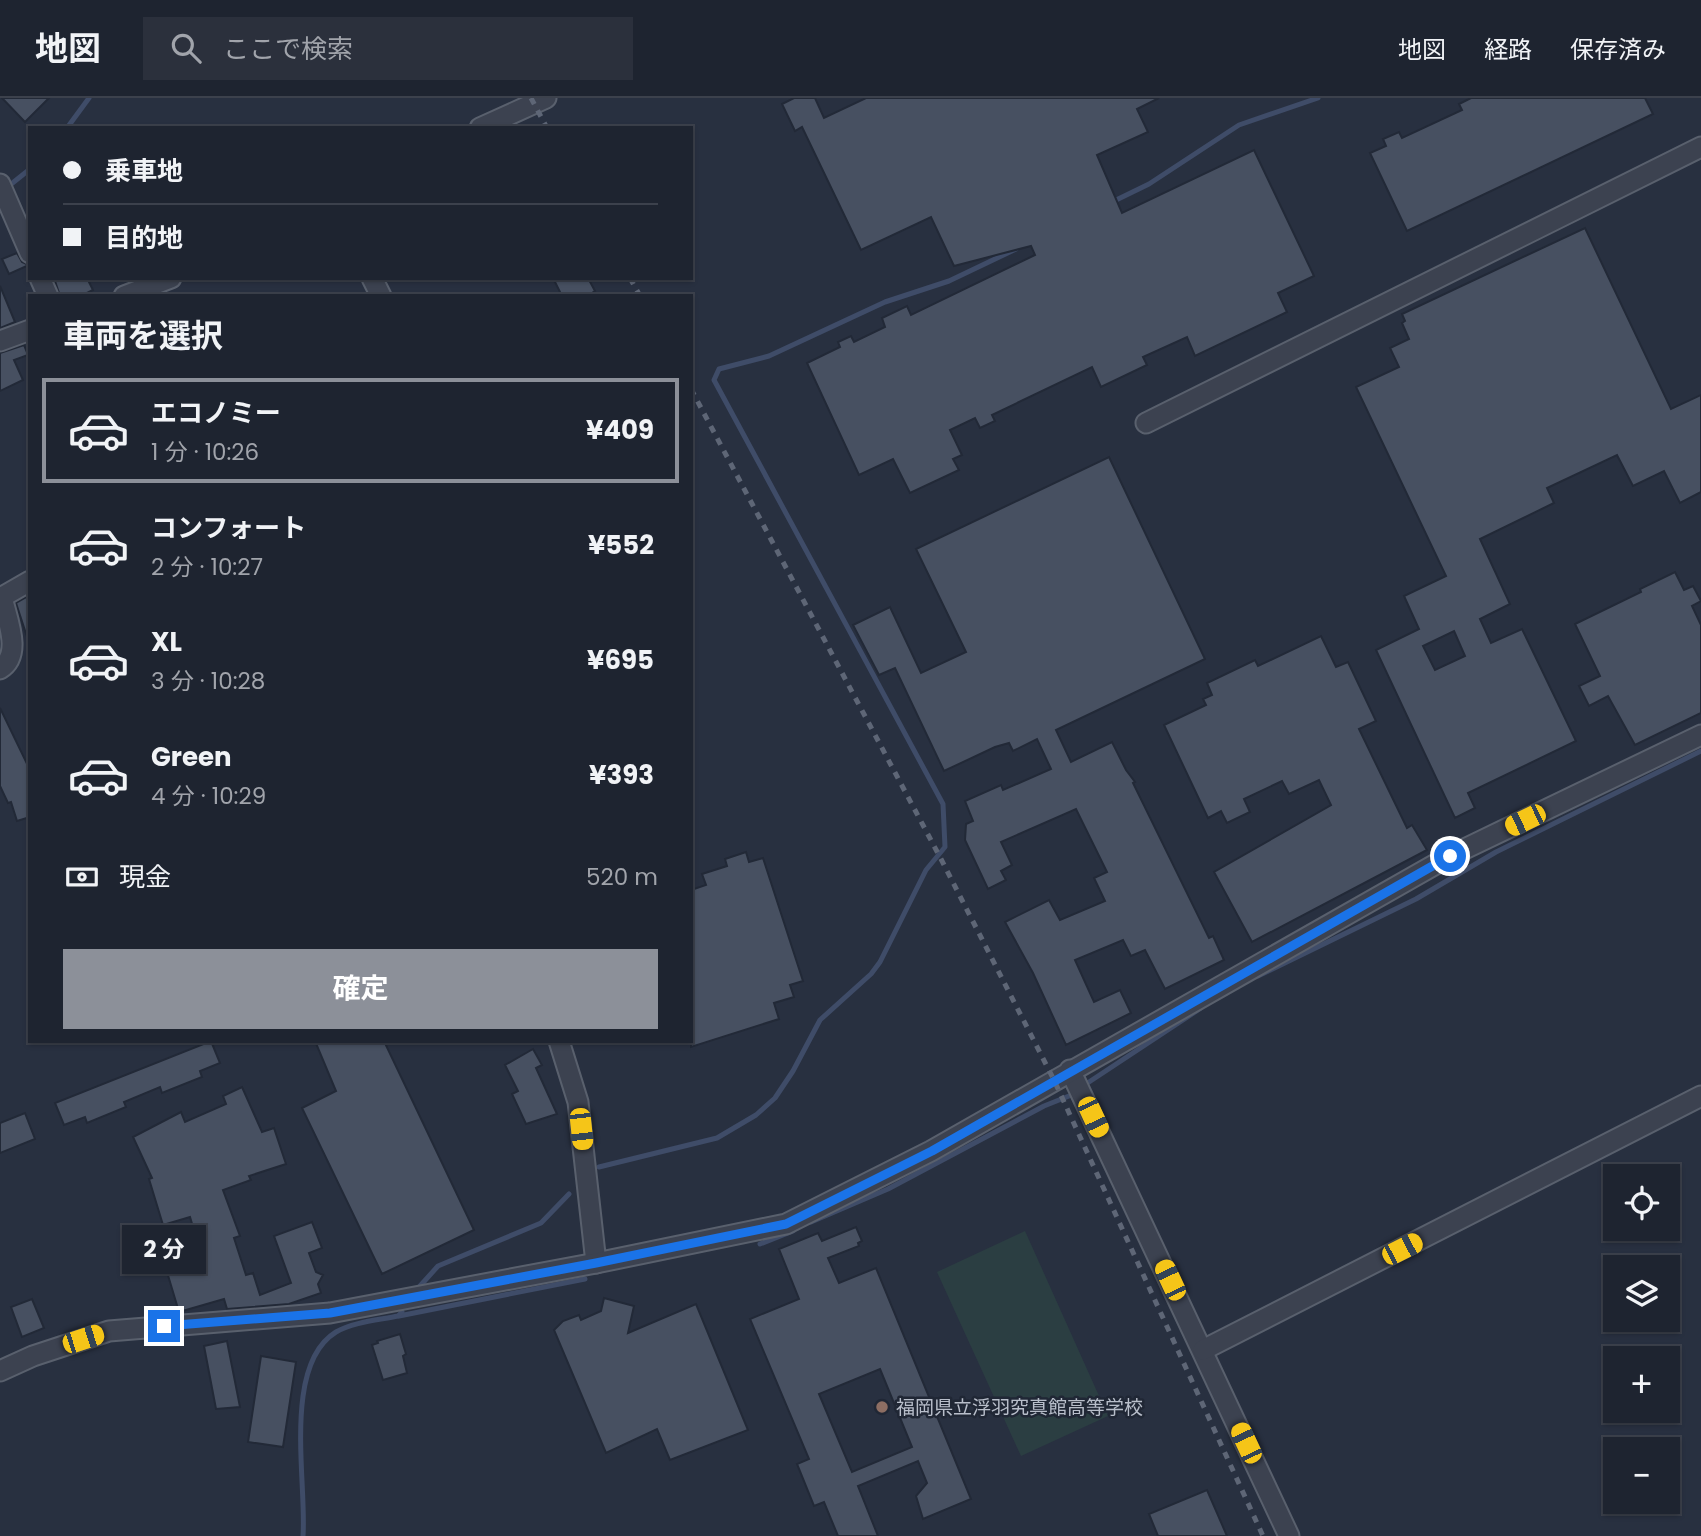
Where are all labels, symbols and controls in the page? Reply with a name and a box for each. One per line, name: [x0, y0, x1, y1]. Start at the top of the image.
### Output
search box: [143, 17, 633, 80]
text: 地図: [35, 25, 101, 72]
icon: search: [167, 29, 205, 67]
text: ここで検索: [223, 31, 353, 67]
text: 地図: [1398, 33, 1446, 66]
text: 経路: [1484, 33, 1532, 66]
text: 保存済み: [1570, 33, 1666, 66]
text: 乗車地: [105, 153, 183, 189]
text: 目的地: [105, 220, 183, 256]
text: 車両を選択: [63, 313, 223, 358]
text: エコノミー: [151, 395, 281, 431]
icon: car: [67, 399, 130, 462]
text: ¥409: [586, 412, 654, 448]
text: 1 分 · 10:26: [151, 436, 259, 468]
text: コンフォート: [151, 510, 306, 546]
icon: car: [67, 514, 130, 577]
text: ¥552: [588, 527, 654, 563]
text: 2 分 · 10:27: [151, 551, 263, 583]
text: XL: [151, 624, 182, 660]
icon: car: [67, 629, 130, 692]
text: ¥695: [587, 642, 654, 678]
text: 3 分 · 10:28: [151, 665, 265, 697]
text: Green: [151, 739, 232, 775]
icon: car: [67, 744, 130, 807]
text: ¥393: [589, 757, 654, 793]
text: 4 分 · 10:29: [151, 780, 266, 812]
car: [1502, 801, 1549, 839]
route start: [1434, 840, 1466, 872]
icon: cash: [63, 858, 101, 896]
text: 現金: [119, 859, 171, 895]
text: 520 m: [586, 861, 658, 893]
button: 確定: [63, 949, 658, 1029]
car: [1075, 1094, 1112, 1140]
car: [569, 1107, 594, 1151]
map controls: [1603, 1164, 1680, 1514]
button: locate: [1603, 1164, 1680, 1241]
callout: 2 分: [122, 1224, 206, 1274]
car: [1379, 1230, 1426, 1268]
text: 2 分: [143, 1233, 185, 1265]
button: layers: [1603, 1255, 1680, 1332]
car: [1152, 1257, 1189, 1303]
route end: [148, 1310, 180, 1342]
car: [60, 1323, 107, 1355]
button: +: [1603, 1346, 1680, 1423]
place label: 福岡県立浮羽究真館高等学校: [896, 1394, 1143, 1421]
marker: 福岡県立浮羽究真館高等学校: [874, 1399, 890, 1415]
car: [1228, 1420, 1265, 1466]
button: −: [1603, 1437, 1680, 1514]

